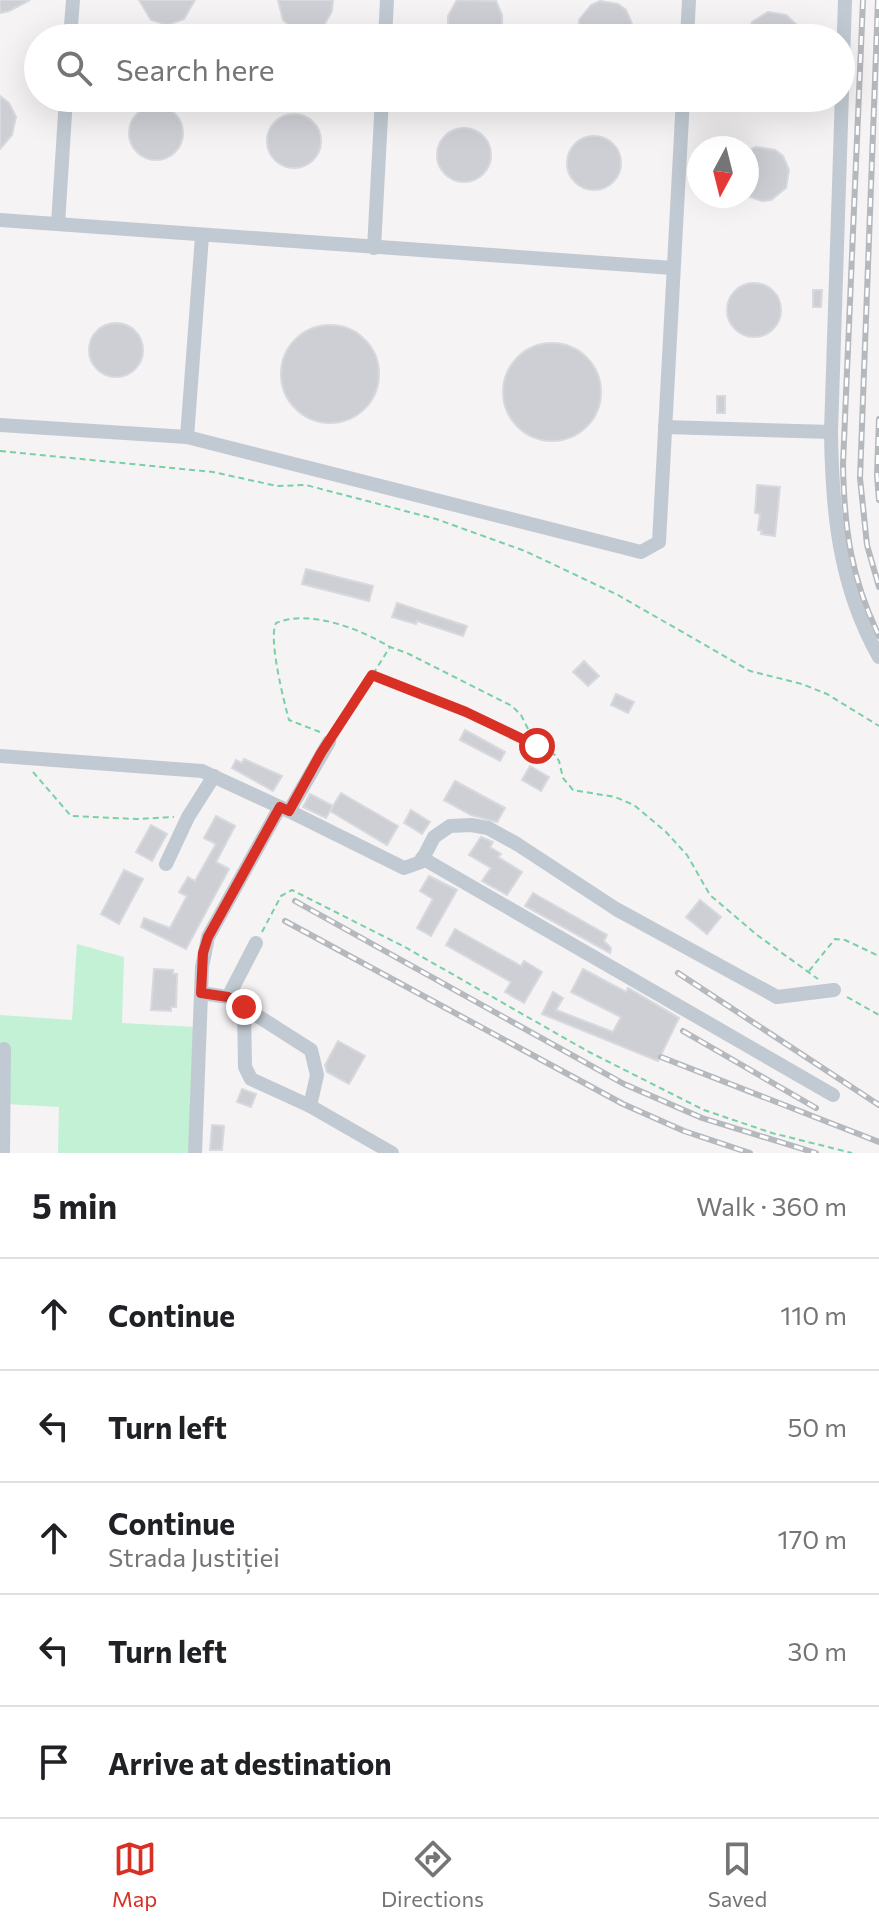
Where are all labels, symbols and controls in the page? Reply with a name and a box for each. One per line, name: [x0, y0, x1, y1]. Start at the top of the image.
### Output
search box: [24, 24, 855, 112]
icon: search: [52, 46, 96, 90]
text: Search here: [116, 50, 275, 87]
north arrow: [687, 136, 759, 208]
route start: [519, 728, 555, 764]
route end: [226, 989, 262, 1025]
text: 5 min: [32, 1184, 117, 1226]
text: Walk · 360 m: [696, 1190, 847, 1221]
icon: ahead: [32, 1292, 76, 1336]
text: Continue: [108, 1296, 235, 1333]
text: 110 m: [780, 1299, 847, 1330]
icon: left: [32, 1404, 76, 1448]
text: Turn left: [108, 1408, 227, 1445]
text: 50 m: [787, 1411, 847, 1442]
text: Continue: [108, 1504, 235, 1541]
icon: ahead: [32, 1516, 76, 1560]
text: 170 m: [778, 1523, 847, 1554]
text: Strada Justiției: [108, 1541, 280, 1572]
icon: left: [32, 1628, 76, 1672]
text: Turn left: [108, 1632, 227, 1669]
text: 30 m: [788, 1635, 847, 1666]
icon: arrive: [32, 1740, 76, 1784]
text: Arrive at destination: [108, 1744, 392, 1781]
tab: Map: [112, 1837, 157, 1912]
tab: Directions: [381, 1837, 484, 1912]
tab: Saved: [708, 1837, 767, 1912]

